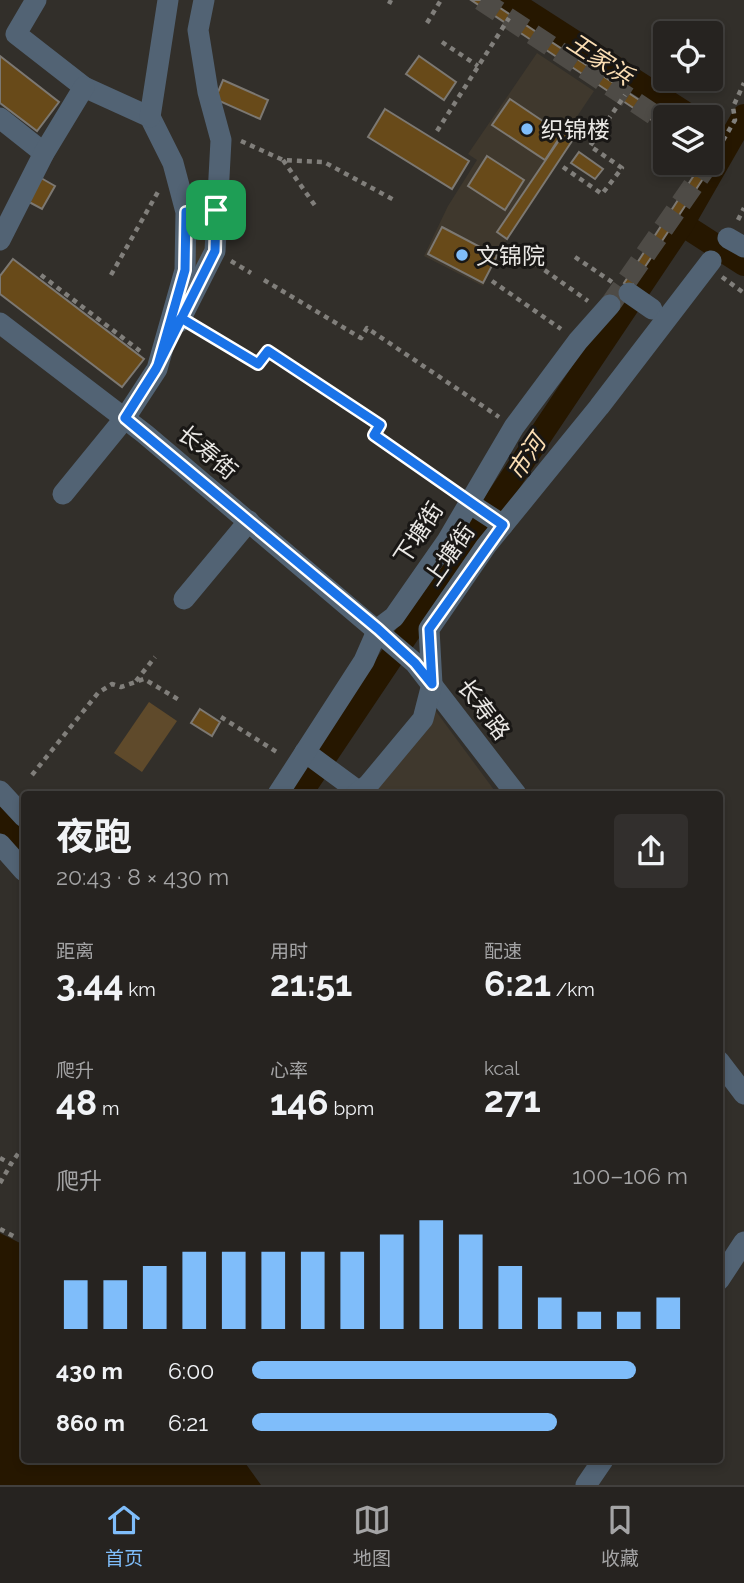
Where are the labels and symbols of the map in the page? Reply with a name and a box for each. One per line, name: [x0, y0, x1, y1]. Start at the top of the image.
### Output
water label: 王家浜: [562, 27, 640, 92]
place label: 织锦楼: [541, 116, 610, 143]
marker: 织锦楼: [519, 121, 535, 137]
pin: [186, 180, 246, 240]
place label: 文锦院: [476, 242, 545, 269]
marker: 文锦院: [454, 247, 470, 263]
street label: 长寿街: [173, 419, 243, 485]
water label: 市河: [501, 426, 554, 485]
street label: 下塘街: [388, 497, 448, 569]
street label: 上塘街: [418, 518, 480, 590]
street label: 长寿路: [452, 673, 516, 745]

